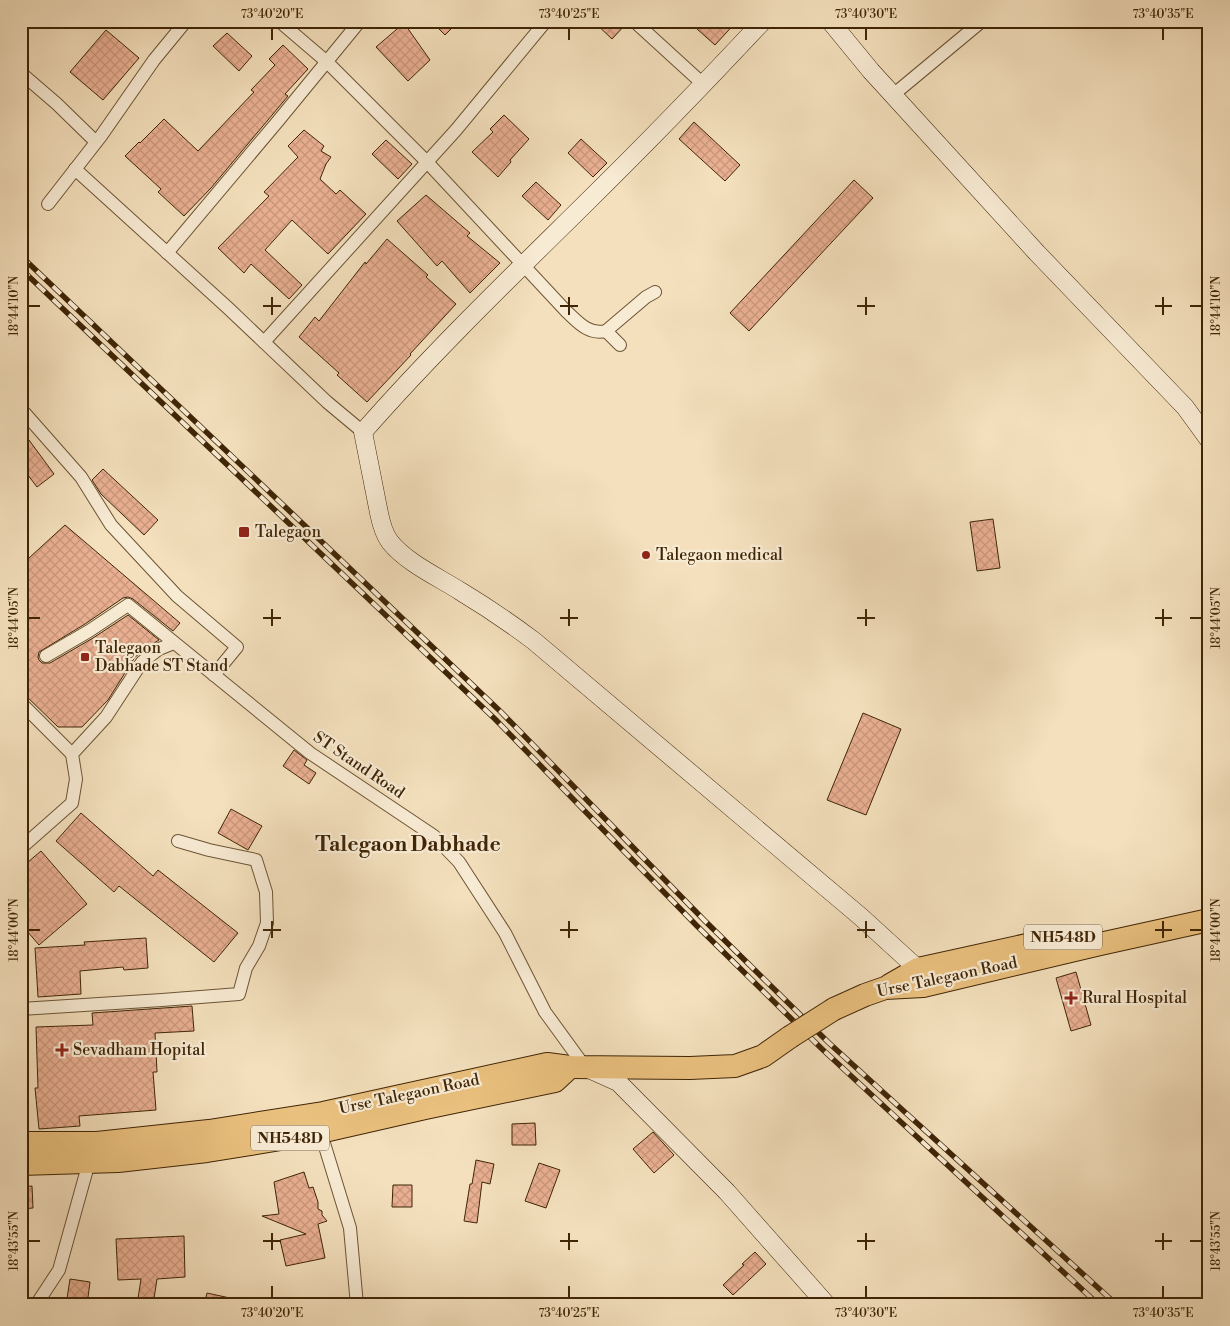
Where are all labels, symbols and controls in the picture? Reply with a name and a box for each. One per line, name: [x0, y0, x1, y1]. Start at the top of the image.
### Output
text: 73°40'20"E: [241, 7, 303, 22]
text: 73°40'25"E: [538, 7, 600, 22]
text: 73°40'30"E: [835, 7, 897, 22]
text: 73°40'35"E: [1133, 7, 1194, 22]
text: 18°44'10"N: [7, 276, 22, 336]
text: 18°44'10"N: [1209, 276, 1224, 336]
place label: Talegaon: [255, 522, 322, 542]
marker: Talegaon: [237, 525, 251, 539]
place label: Talegaon medical: [656, 545, 783, 565]
marker: Talegaon medical: [640, 549, 652, 561]
text: 18°44'05"N: [7, 587, 22, 649]
text: 18°44'05"N: [1209, 587, 1224, 649]
place label: Talegaon Dabhade ST Stand: [95, 638, 228, 676]
marker: Talegaon Dabhade ST Stand: [79, 651, 91, 663]
street label: ST Stand Road: [310, 727, 408, 803]
district label: Talegaon Dabhade: [315, 832, 501, 858]
text: 18°44'00"N: [7, 898, 22, 962]
text: 18°44'00"N: [1209, 898, 1224, 962]
road number: NH548D: [1024, 924, 1102, 950]
street label: Urse Talegaon Road: [875, 952, 1019, 1002]
place label: Rural Hospital: [1082, 988, 1187, 1008]
marker: Rural Hospital: [1064, 991, 1078, 1005]
place label: Sevadham Hopital: [73, 1040, 205, 1060]
marker: Sevadham Hopital: [55, 1043, 69, 1057]
street label: Urse Talegaon Road: [337, 1069, 481, 1119]
road number: NH548D: [251, 1126, 329, 1150]
text: 18°43'55"N: [7, 1211, 22, 1271]
text: 18°43'55"N: [1209, 1211, 1224, 1271]
text: 73°40'20"E: [241, 1306, 303, 1321]
text: 73°40'25"E: [538, 1306, 600, 1321]
text: 73°40'30"E: [835, 1306, 897, 1321]
text: 73°40'35"E: [1133, 1306, 1194, 1321]

